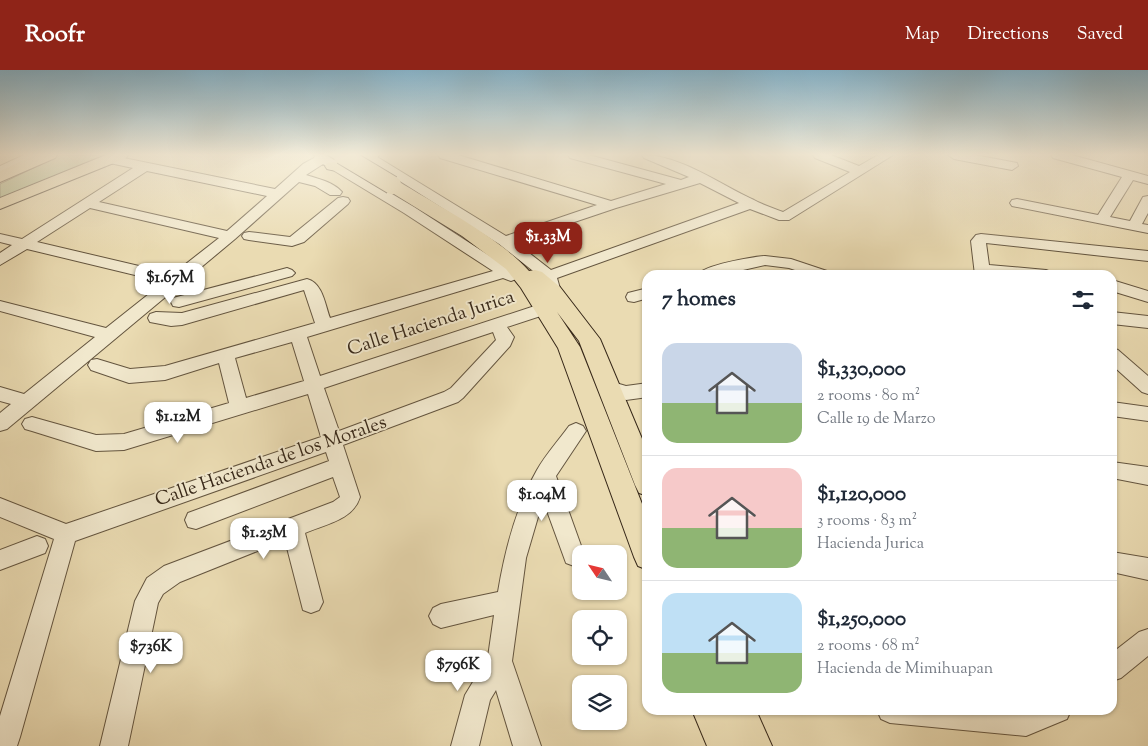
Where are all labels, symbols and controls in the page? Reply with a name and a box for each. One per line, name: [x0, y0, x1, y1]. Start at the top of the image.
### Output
text: Roofr: [25, 18, 85, 52]
text: Map: [905, 22, 940, 48]
text: Directions: [968, 22, 1049, 48]
text: Saved: [1077, 22, 1123, 48]
pin: $1.33M: [507, 222, 589, 264]
text: $1.33M: [525, 226, 571, 249]
pin: $1.67M: [129, 262, 211, 305]
text: $1.67M: [146, 267, 194, 290]
street label: Calle Hacienda Jurica: [344, 284, 518, 364]
text: 7 homes: [662, 285, 736, 315]
icon: filters: [1069, 286, 1097, 314]
text: $1,330,000: [817, 355, 906, 385]
icon: home: [702, 363, 762, 423]
text: 2 rooms · 80 m²: [817, 385, 920, 408]
pin: $1.12M: [137, 402, 219, 444]
text: $1.12M: [155, 406, 201, 429]
text: Calle 19 de Marzo: [817, 408, 936, 431]
street label: Calle Hacienda de los Morales: [152, 410, 390, 514]
pin: $1.04M: [501, 480, 583, 522]
text: $1,120,000: [817, 480, 906, 510]
text: $1.04M: [518, 484, 566, 507]
icon: home: [702, 488, 762, 548]
text: 3 rooms · 83 m²: [817, 510, 917, 533]
pin: $1.25M: [223, 518, 305, 560]
text: $1.25M: [241, 522, 287, 545]
text: Hacienda Jurica: [817, 533, 924, 556]
north arrow: [572, 545, 628, 600]
map controls: [572, 545, 627, 730]
text: $1,250,000: [817, 605, 906, 635]
button: locate: [572, 610, 627, 665]
icon: home: [702, 613, 762, 673]
pin: $736K: [116, 632, 186, 674]
text: 2 rooms · 68 m²: [817, 635, 920, 658]
text: $736K: [130, 636, 172, 659]
pin: $796K: [423, 650, 493, 692]
text: $796K: [436, 654, 480, 677]
text: Hacienda de Mimihuapan: [817, 658, 993, 681]
button: layers: [572, 675, 627, 730]

